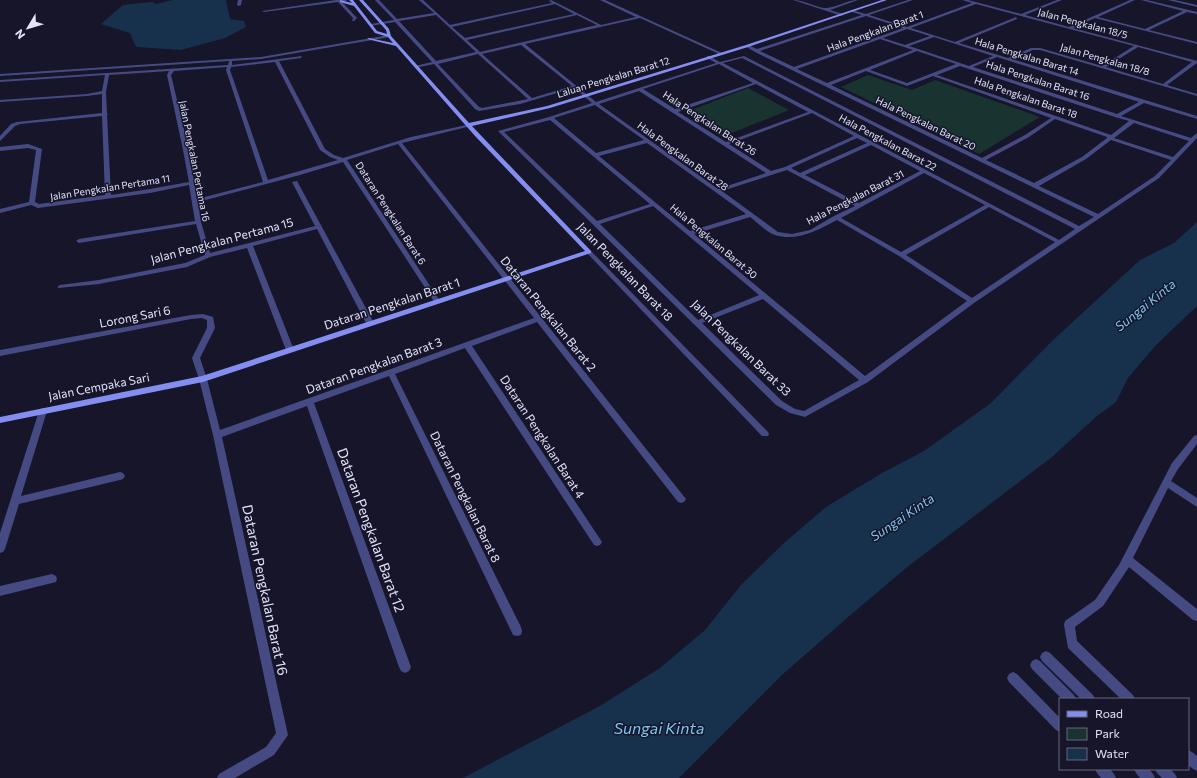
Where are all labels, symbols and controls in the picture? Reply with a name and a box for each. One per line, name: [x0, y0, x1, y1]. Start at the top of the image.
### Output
street label: Jalan Pengkalan 18/5: [1037, 5, 1129, 41]
north arrow: [8, 8, 48, 48]
street label: Hala Pengkalan Barat 1: [825, 8, 925, 54]
text: N: [12, 27, 27, 42]
street label: Hala Pengkalan Barat 14: [974, 34, 1080, 78]
street label: Jalan Pengkalan 18/8: [1059, 40, 1151, 78]
street label: Laluan Pengkalan Barat 12: [555, 54, 671, 100]
street label: Hala Pengkalan Barat 16: [985, 58, 1091, 102]
street label: Hala Pengkalan Barat 18: [973, 74, 1079, 120]
street label: Hala Pengkalan Barat 26: [661, 88, 759, 158]
street label: Hala Pengkalan Barat 20: [874, 94, 978, 152]
street label: Jalan Pengkalan Pertama 16: [177, 99, 213, 223]
street label: Hala Pengkalan Barat 22: [837, 111, 939, 173]
street label: Hala Pengkalan Barat 28: [635, 119, 731, 193]
street label: Dataran Pengkalan Barat 6: [353, 159, 429, 267]
street label: Hala Pengkalan Barat 31: [804, 167, 906, 227]
street label: Jalan Pengkalan Pertama 11: [49, 172, 171, 202]
street label: Hala Pengkalan Barat 30: [668, 201, 760, 281]
street label: Jalan Pengkalan Pertama 15: [149, 214, 295, 267]
street label: Jalan Pengkalan Barat 18: [574, 219, 676, 324]
street label: Dataran Pengkalan Barat 2: [498, 253, 600, 374]
street label: Dataran Pengkalan Barat 1: [322, 274, 461, 332]
water label: Sungai Kinta: [1111, 276, 1179, 334]
street label: Jalan Pengkalan Barat 33: [689, 296, 794, 399]
street label: Lorong Sari 6: [98, 302, 172, 330]
street label: Dataran Pengkalan Barat 3: [304, 334, 444, 396]
street label: Jalan Cempaka Sari: [47, 369, 151, 404]
street label: Dataran Pengkalan Barat 4: [498, 372, 588, 501]
street label: Dataran Pengkalan Barat 8: [428, 429, 504, 564]
street label: Dataran Pengkalan Barat 12: [334, 445, 409, 614]
water label: Sungai Kinta: [867, 490, 937, 544]
street label: Dataran Pengkalan Barat 16: [239, 503, 292, 677]
legend: [1059, 698, 1189, 770]
text: Road: [1095, 706, 1123, 720]
water label: Sungai Kinta: [614, 718, 704, 737]
text: Park: [1095, 726, 1121, 740]
text: Water: [1095, 746, 1129, 760]

